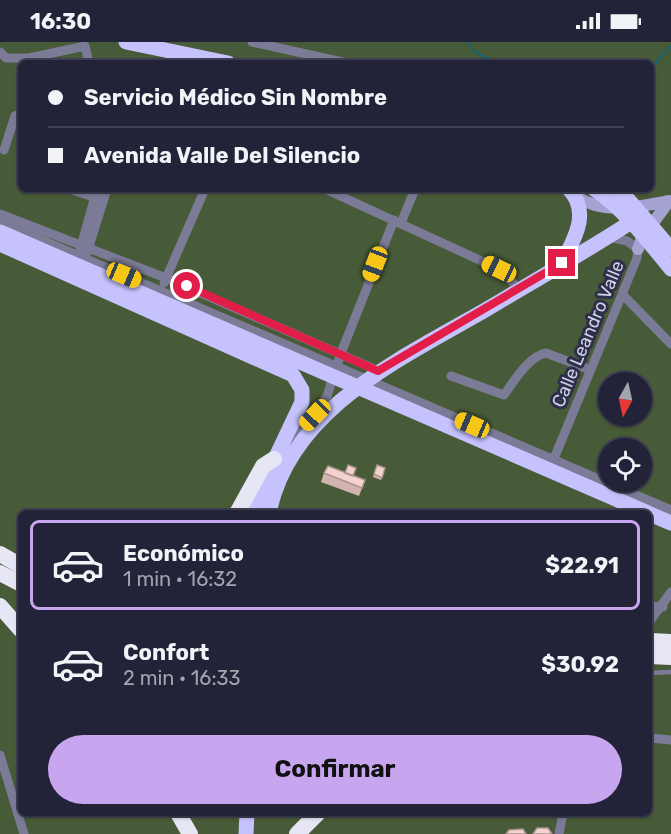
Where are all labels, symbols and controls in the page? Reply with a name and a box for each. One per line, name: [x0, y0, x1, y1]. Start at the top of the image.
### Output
text: 16:30: [30, 8, 91, 35]
text: Servicio Médico Sin Nombre: [84, 84, 387, 111]
text: Avenida Valle Del Silencio: [84, 142, 360, 169]
car: [360, 244, 390, 284]
route end: [548, 249, 575, 276]
car: [479, 253, 519, 285]
street label: Calle Leandro Valle: [547, 257, 629, 411]
car: [104, 260, 144, 290]
route start: [173, 272, 200, 299]
north arrow: [598, 372, 652, 426]
map controls: [598, 372, 652, 492]
car: [296, 396, 334, 434]
car: [452, 410, 492, 440]
button: locate: [598, 438, 652, 492]
icon: car: [51, 538, 105, 592]
text: Económico: [123, 540, 244, 567]
text: $22.91: [545, 552, 619, 579]
text: 1 min · 16:32: [123, 567, 237, 591]
icon: car: [51, 637, 105, 691]
text: Confort: [123, 639, 209, 666]
text: $30.92: [541, 651, 619, 678]
text: 2 min · 16:33: [123, 666, 241, 690]
button: Confirmar: [48, 735, 622, 804]

